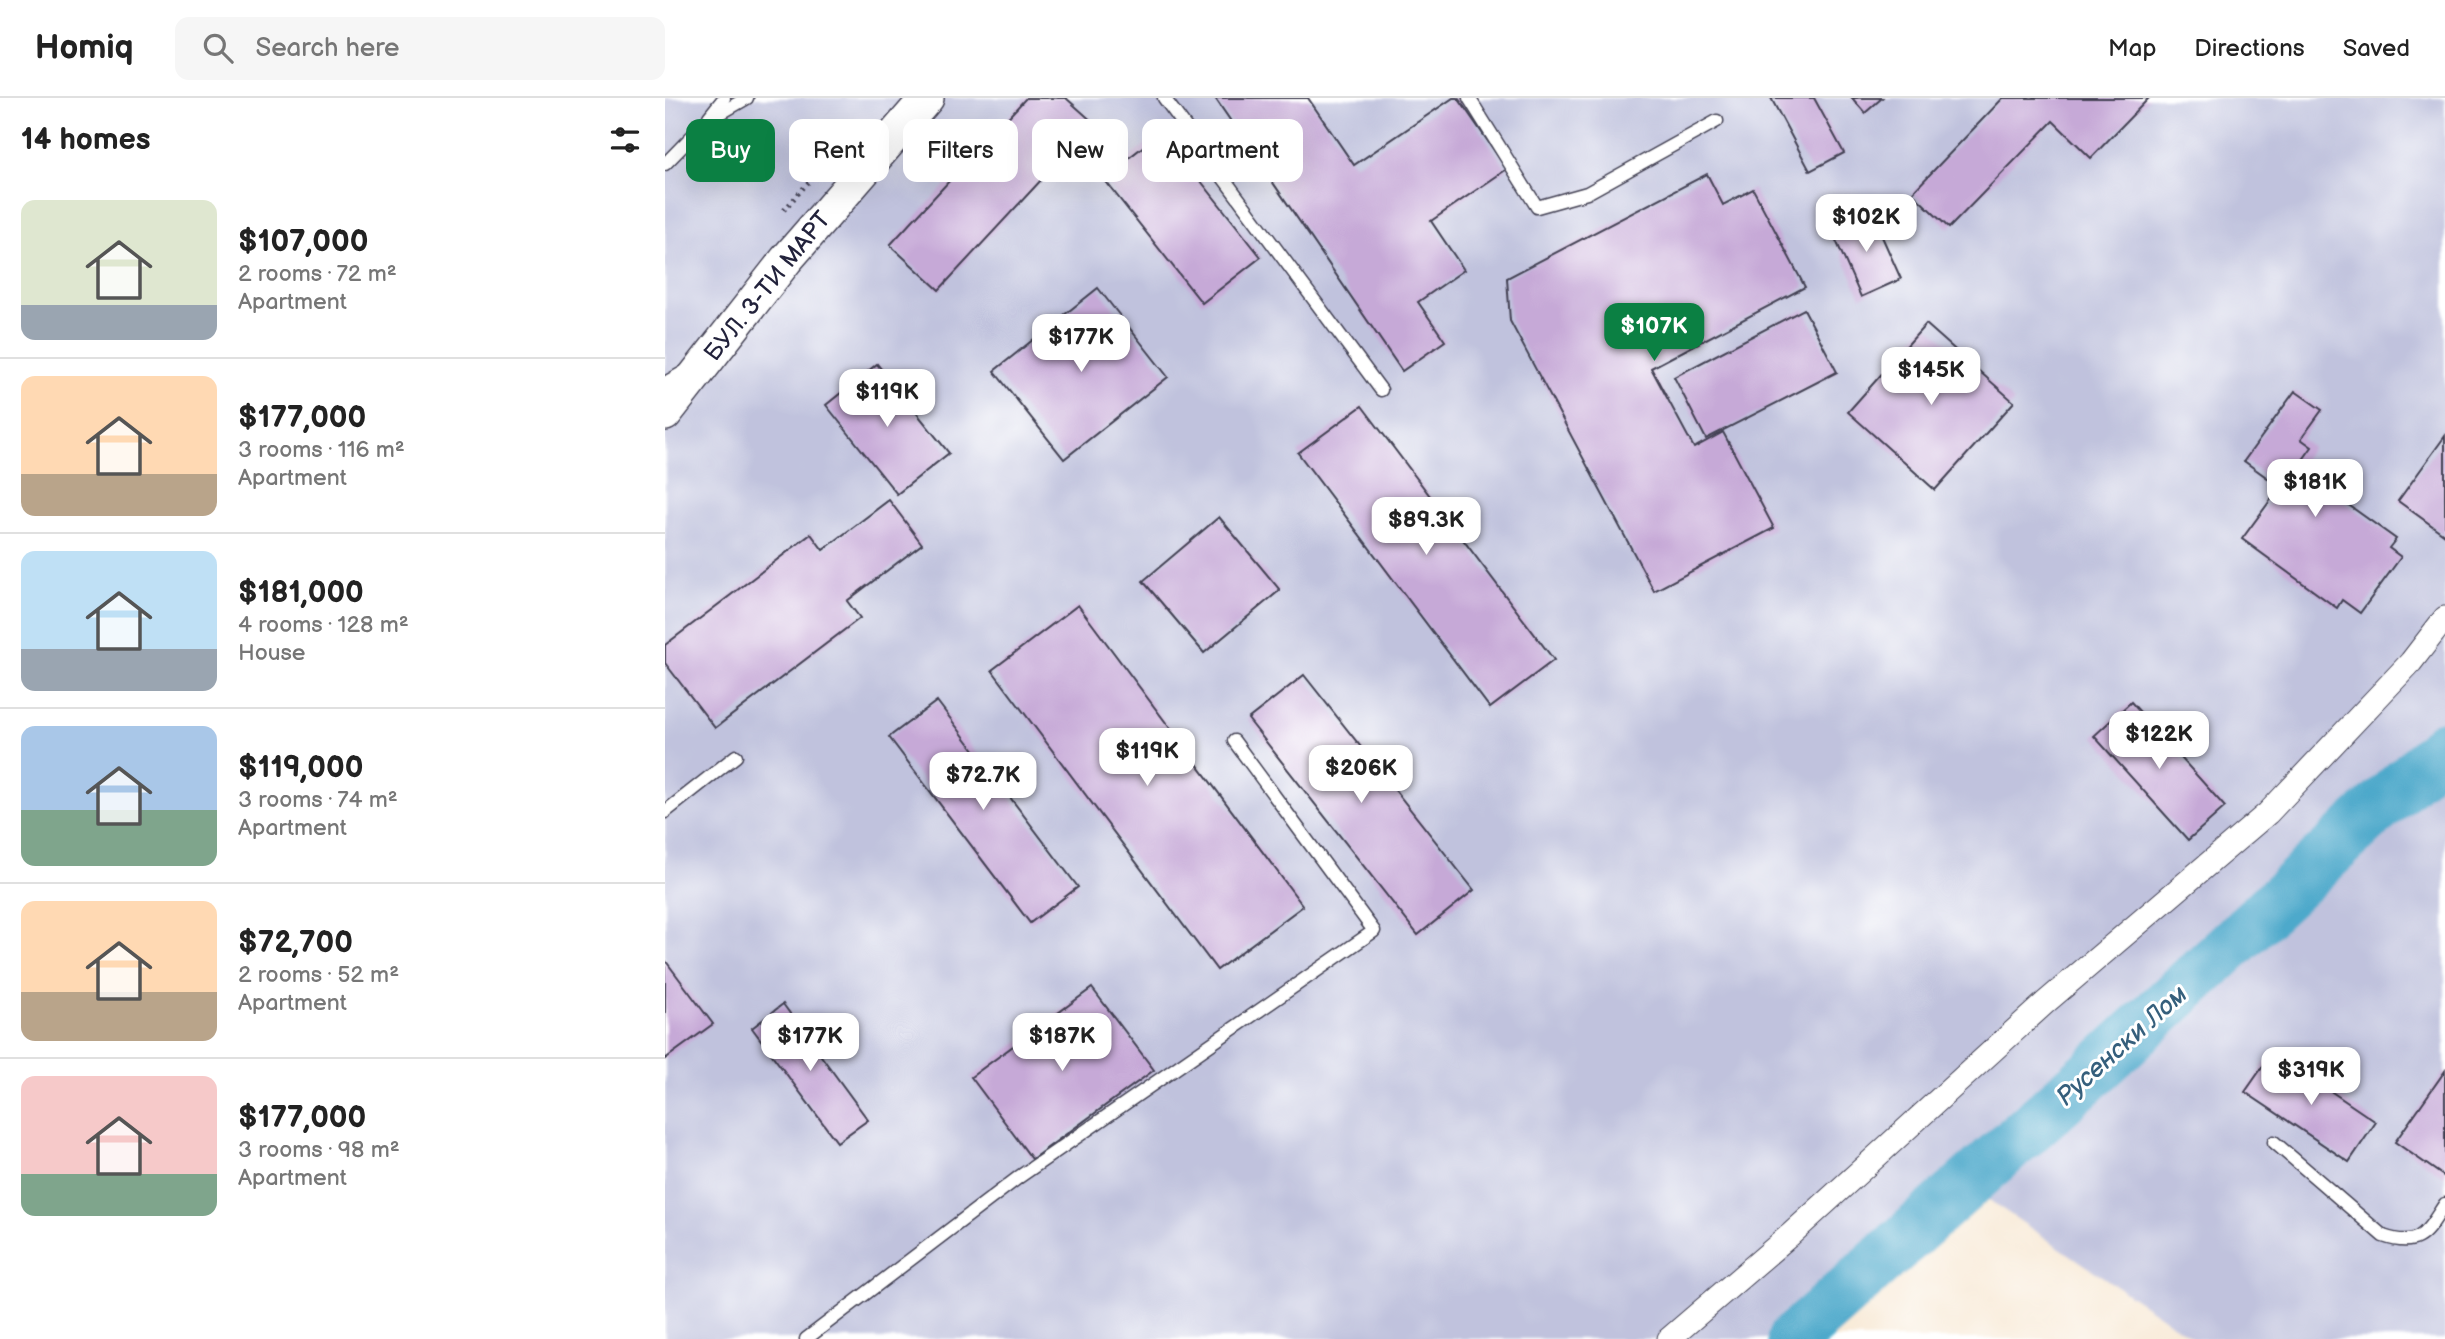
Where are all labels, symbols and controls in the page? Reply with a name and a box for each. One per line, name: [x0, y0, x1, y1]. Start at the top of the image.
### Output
search box: [175, 17, 665, 80]
text: Homiq: [35, 28, 133, 68]
icon: search: [199, 29, 237, 67]
text: Search here: [255, 33, 400, 64]
text: Map: [2108, 34, 2156, 63]
text: Directions: [2194, 34, 2305, 63]
text: Saved: [2343, 34, 2410, 63]
chip: Buy: [686, 119, 775, 182]
chip: Rent: [789, 119, 889, 182]
chip: Filters: [903, 119, 1018, 182]
chip: New: [1032, 119, 1128, 182]
chip: Apartment: [1142, 119, 1303, 182]
icon: filters: [606, 121, 644, 159]
text: 14 homes: [21, 122, 150, 158]
pin: $102K: [1817, 194, 1915, 254]
text: $102K: [1832, 203, 1900, 231]
street label: БУЛ. 3-ТИ МАРТ: [698, 206, 837, 367]
text: $107,000: [238, 224, 368, 260]
icon: home: [77, 228, 161, 312]
text: 2 rooms · 72 m²: [238, 260, 397, 288]
text: Apartment: [238, 288, 347, 316]
pin: $107K: [1605, 303, 1703, 363]
text: $107K: [1620, 312, 1688, 340]
pin: $177K: [1032, 314, 1130, 374]
text: $177K: [1048, 323, 1114, 351]
pin: $145K: [1882, 348, 1980, 407]
text: $145K: [1897, 356, 1965, 384]
pin: $119K: [838, 370, 936, 429]
text: $119K: [855, 378, 919, 406]
text: $177,000: [238, 400, 366, 436]
icon: home: [77, 404, 161, 488]
text: 3 rooms · 116 m²: [238, 436, 405, 464]
pin: $181K: [2266, 460, 2364, 519]
text: Apartment: [238, 464, 347, 492]
text: $181K: [2283, 468, 2347, 496]
pin: $89.3K: [1369, 498, 1483, 557]
text: $89.3K: [1388, 506, 1464, 534]
text: $181,000: [238, 575, 364, 611]
icon: home: [77, 579, 161, 663]
text: 4 rooms · 128 m²: [238, 611, 409, 639]
text: House: [238, 639, 305, 667]
pin: $122K: [2110, 712, 2208, 771]
text: $122K: [2125, 720, 2193, 748]
pin: $119K: [1098, 728, 1196, 788]
text: $119K: [1115, 737, 1179, 765]
pin: $206K: [1312, 746, 1410, 805]
text: $119,000: [238, 750, 363, 786]
pin: $72.7K: [926, 752, 1040, 812]
icon: home: [77, 754, 161, 838]
text: $206K: [1325, 754, 1397, 782]
text: $72.7K: [945, 761, 1021, 789]
text: 3 rooms · 74 m²: [238, 786, 398, 814]
text: Apartment: [238, 814, 347, 842]
text: $72,700: [238, 925, 353, 961]
icon: home: [77, 929, 161, 1013]
text: 2 rooms · 52 m²: [238, 961, 399, 989]
water label: Русенски Лом: [2050, 979, 2194, 1113]
text: Apartment: [238, 989, 347, 1017]
pin: $177K: [761, 1014, 859, 1073]
pin: $187K: [1013, 1014, 1111, 1073]
text: $177K: [777, 1022, 843, 1050]
text: $187K: [1029, 1022, 1096, 1050]
pin: $319K: [2262, 1048, 2360, 1107]
text: $319K: [2277, 1056, 2345, 1084]
text: $177,000: [238, 1100, 366, 1136]
icon: home: [77, 1104, 161, 1188]
text: 3 rooms · 98 m²: [238, 1136, 400, 1164]
text: Apartment: [238, 1164, 347, 1192]

